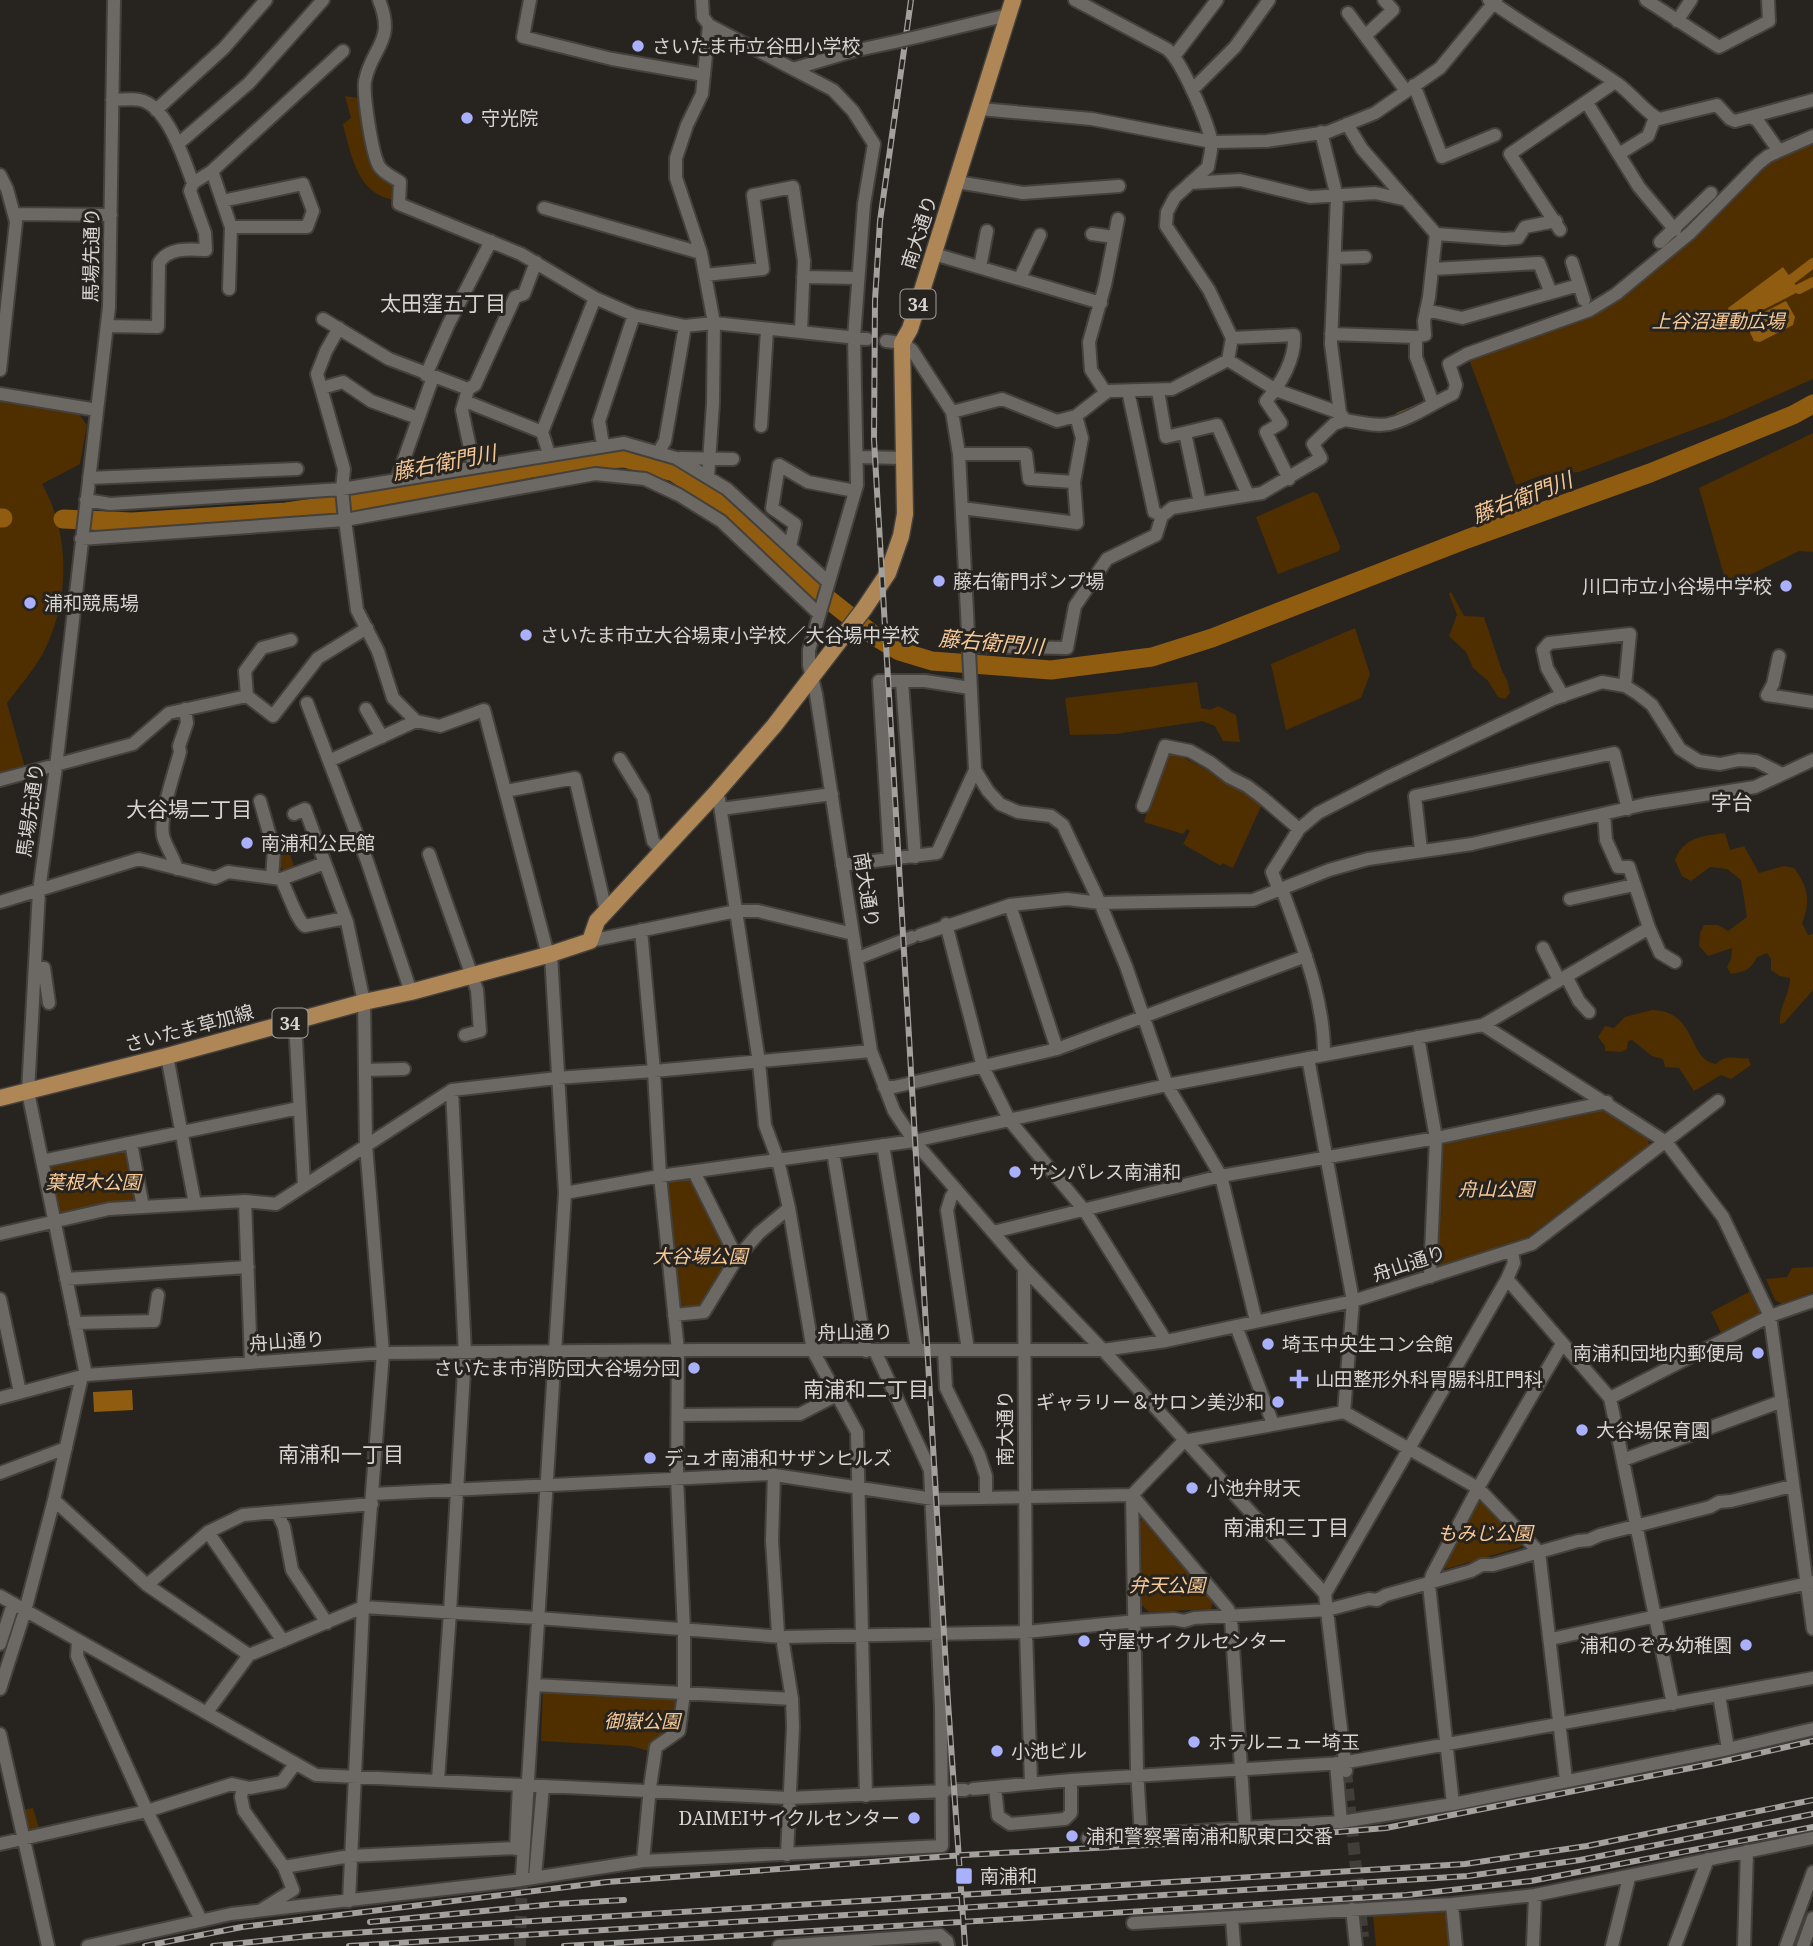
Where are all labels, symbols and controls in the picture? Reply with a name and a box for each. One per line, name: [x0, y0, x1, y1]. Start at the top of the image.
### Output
place label: さいたま市立谷田小学校: [652, 33, 860, 59]
marker: さいたま市立谷田小学校: [630, 38, 646, 54]
place label: 守光院: [481, 105, 538, 131]
marker: 守光院: [459, 110, 475, 126]
street label: 南大通り: [895, 192, 943, 272]
street label: 馬場先通り: [77, 207, 105, 303]
district label: 太田窪五丁目: [380, 289, 506, 317]
road number: 34: [900, 290, 936, 318]
park label: 上谷沼運動広場: [1651, 308, 1786, 334]
water label: 藤右衛門川: [390, 438, 500, 486]
water label: 藤右衛門川: [1468, 464, 1578, 529]
place label: 藤右衛門ポンプ場: [953, 568, 1104, 594]
marker: 藤右衛門ポンプ場: [931, 573, 947, 589]
place label: 川口市立小谷場中学校: [1582, 573, 1772, 599]
marker: 川口市立小谷場中学校: [1778, 578, 1794, 594]
place label: 浦和競馬場: [44, 590, 139, 616]
marker: 浦和競馬場: [22, 595, 38, 611]
place label: さいたま市立大谷場東小学校／大谷場中学校: [540, 622, 919, 648]
water label: 藤右衛門川: [937, 623, 1047, 661]
marker: さいたま市立大谷場東小学校／大谷場中学校: [518, 627, 534, 643]
street label: 馬場先通り: [11, 761, 49, 859]
district label: 字台: [1711, 788, 1753, 816]
district label: 大谷場二丁目: [126, 795, 252, 823]
place label: 南浦和公民館: [261, 830, 375, 856]
marker: 南浦和公民館: [239, 835, 255, 851]
street label: 南大通り: [848, 850, 886, 930]
street label: さいたま草加線: [122, 998, 256, 1058]
road number: 34: [272, 1008, 308, 1038]
place label: サンパレス南浦和: [1029, 1159, 1181, 1185]
marker: サンパレス南浦和: [1007, 1164, 1023, 1180]
park label: 葉根木公園: [45, 1169, 143, 1195]
park label: 舟山公園: [1458, 1176, 1537, 1202]
street label: 舟山通り: [1369, 1239, 1449, 1287]
park label: 大谷場公園: [652, 1243, 750, 1269]
street label: 舟山通り: [817, 1318, 893, 1346]
street label: 舟山通り: [248, 1325, 326, 1357]
place label: 埼玉中央生コン会館: [1282, 1331, 1453, 1357]
marker: 埼玉中央生コン会館: [1260, 1336, 1276, 1352]
place label: 南浦和団地内郵便局: [1573, 1340, 1744, 1366]
marker: 南浦和団地内郵便局: [1750, 1345, 1766, 1361]
place label: さいたま市消防団大谷場分団: [434, 1355, 680, 1381]
marker: さいたま市消防団大谷場分団: [686, 1360, 702, 1376]
place label: 山田整形外科胃腸科肛門科: [1315, 1366, 1543, 1392]
marker: 山田整形外科胃腸科肛門科: [1289, 1369, 1309, 1389]
district label: 南浦和二丁目: [803, 1375, 929, 1403]
place label: ギャラリー＆サロン美沙和: [1036, 1389, 1264, 1415]
street label: 南大通り: [992, 1390, 1018, 1466]
marker: ギャラリー＆サロン美沙和: [1270, 1394, 1286, 1410]
place label: 大谷場保育園: [1596, 1417, 1710, 1443]
marker: 大谷場保育園: [1574, 1422, 1590, 1438]
district label: 南浦和一丁目: [278, 1440, 404, 1468]
place label: デュオ南浦和サザンヒルズ: [664, 1445, 892, 1471]
marker: デュオ南浦和サザンヒルズ: [642, 1450, 658, 1466]
place label: 小池弁財天: [1206, 1475, 1301, 1501]
marker: 小池弁財天: [1184, 1480, 1200, 1496]
district label: 南浦和三丁目: [1223, 1513, 1349, 1541]
park label: もみじ公園: [1437, 1520, 1535, 1546]
park label: 弁天公園: [1129, 1572, 1208, 1598]
place label: 守屋サイクルセンター: [1098, 1628, 1287, 1654]
place label: 浦和のぞみ幼稚園: [1580, 1632, 1732, 1658]
marker: 守屋サイクルセンター: [1076, 1633, 1092, 1649]
marker: 浦和のぞみ幼稚園: [1738, 1637, 1754, 1653]
park label: 御嶽公園: [604, 1708, 683, 1734]
place label: ホテルニュー埼玉: [1208, 1729, 1360, 1755]
marker: ホテルニュー埼玉: [1186, 1734, 1202, 1750]
place label: 小池ビル: [1011, 1738, 1087, 1764]
marker: 小池ビル: [989, 1743, 1005, 1759]
place label: DAIMEIサイクルセンター: [679, 1805, 900, 1831]
marker: DAIMEIサイクルセンター: [906, 1810, 922, 1826]
place label: 浦和警察署南浦和駅東口交番: [1086, 1823, 1333, 1849]
marker: 浦和警察署南浦和駅東口交番: [1064, 1828, 1080, 1844]
place label: 南浦和: [980, 1863, 1037, 1889]
marker: 南浦和: [954, 1866, 974, 1886]

